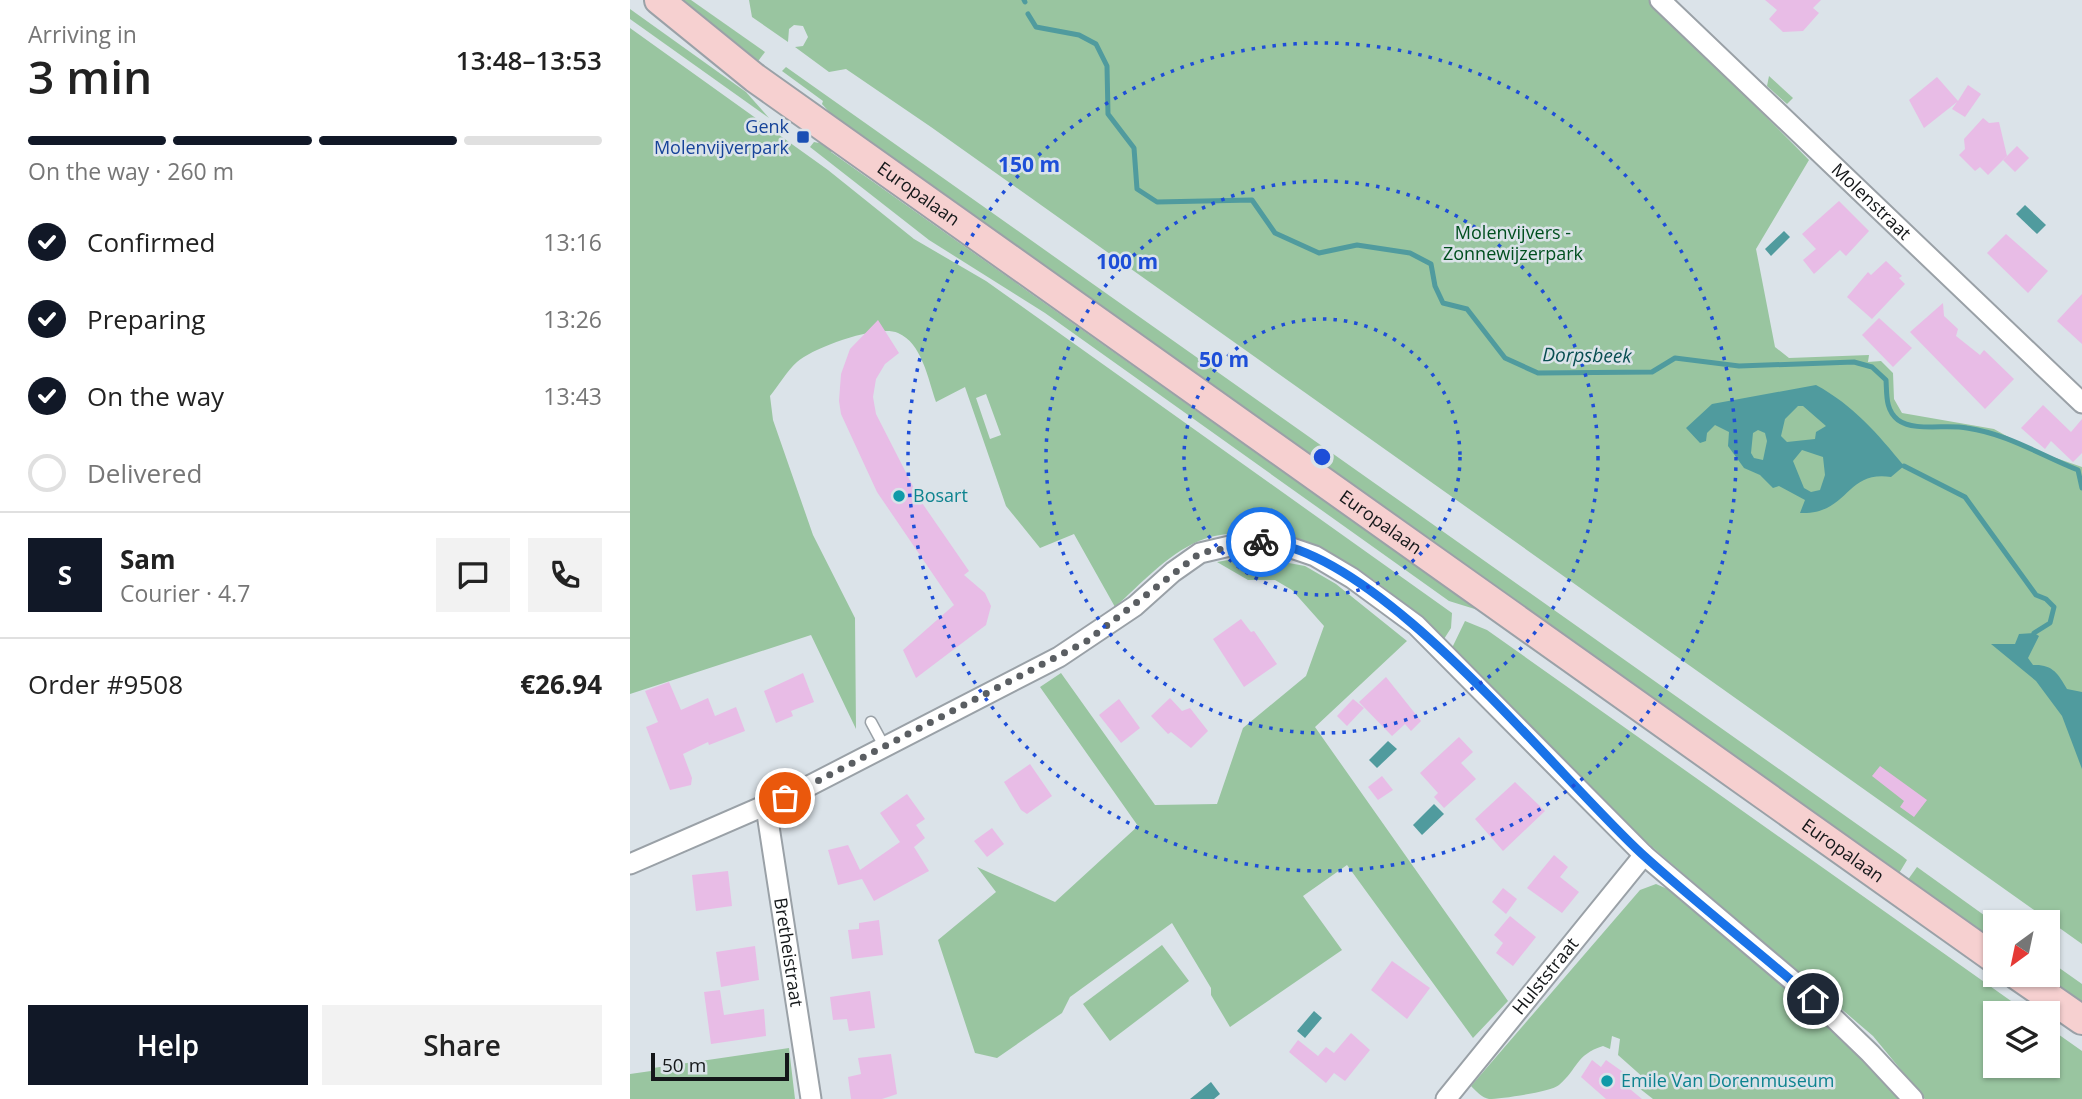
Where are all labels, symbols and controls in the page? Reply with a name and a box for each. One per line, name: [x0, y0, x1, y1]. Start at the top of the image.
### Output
text: Arriving in: [28, 18, 137, 50]
text: 13:48–13:53: [456, 42, 602, 78]
text: 3 min: [28, 45, 152, 107]
place label: Genk Molenvijverpark: [654, 114, 790, 159]
marker: Genk Molenvijverpark: [795, 129, 811, 145]
text: 150 m: [998, 150, 1060, 178]
text: On the way · 260 m: [28, 155, 234, 187]
street label: Europalaan: [873, 156, 965, 231]
street label: Molenstraat: [1827, 157, 1917, 245]
park label: Molenvijvers - Zonnewijzerpark: [1443, 220, 1584, 265]
icon: check: [28, 223, 66, 261]
text: Confirmed: [87, 224, 215, 260]
text: 13:16: [543, 226, 602, 258]
text: 100 m: [1096, 247, 1158, 275]
icon: check: [28, 300, 66, 338]
text: Preparing: [87, 301, 205, 337]
text: 13:26: [543, 303, 602, 335]
water label: Dorpsbeek: [1542, 341, 1633, 369]
text: 50 m: [1199, 345, 1249, 373]
icon: check: [28, 377, 66, 415]
text: On the way: [87, 378, 224, 414]
text: 13:43: [543, 380, 602, 412]
centre of rings: [1310, 445, 1334, 469]
text: Delivered: [87, 455, 202, 491]
place label: Bosart: [913, 483, 968, 507]
street label: Europalaan: [1335, 484, 1427, 559]
marker: Bosart: [891, 488, 907, 504]
courier: [1226, 507, 1296, 577]
icon: bike: [1242, 523, 1280, 561]
button: chat: [436, 538, 510, 612]
button: phone: [528, 538, 602, 612]
text: Sam: [120, 541, 176, 577]
text: S: [58, 557, 72, 593]
text: Courier · 4.7: [120, 577, 250, 609]
text: Order #9508: [28, 666, 183, 702]
text: €26.94: [520, 666, 602, 702]
pin: [755, 768, 815, 828]
icon: bag: [766, 779, 804, 817]
street label: Europalaan: [1797, 812, 1889, 888]
street label: Bretheistraat: [769, 896, 810, 1008]
north arrow: [1983, 910, 2060, 987]
map controls: [1983, 910, 2060, 1078]
street label: Hulststraat: [1506, 932, 1583, 1019]
pin: [1783, 969, 1843, 1029]
icon: home: [1794, 980, 1832, 1018]
button: layers: [1983, 1001, 2060, 1078]
button: Help: [28, 1005, 308, 1085]
button: Share: [322, 1005, 602, 1085]
scale bar: [651, 1050, 789, 1082]
text: 50 m: [662, 1052, 706, 1078]
place label: Emile Van Dorenmuseum: [1621, 1068, 1834, 1092]
marker: Emile Van Dorenmuseum: [1599, 1073, 1615, 1089]

